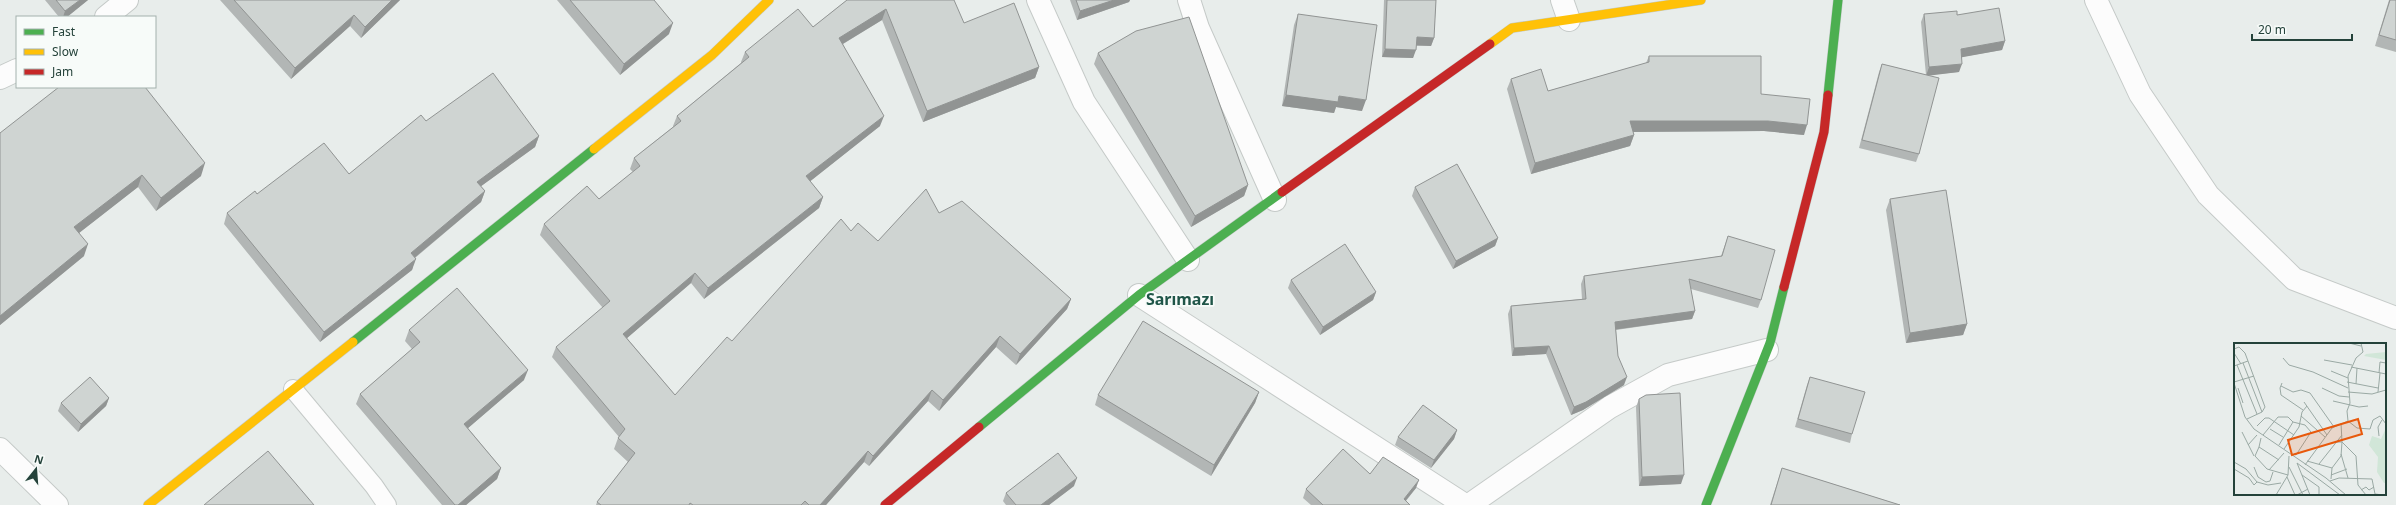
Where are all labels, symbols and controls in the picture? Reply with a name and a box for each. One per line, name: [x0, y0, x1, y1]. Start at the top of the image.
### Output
legend: [16, 16, 156, 88]
scale bar: [2252, 16, 2352, 42]
text: 20 m: [2258, 21, 2286, 38]
text: Fast: [52, 23, 76, 40]
text: Slow: [52, 43, 79, 60]
text: Jam: [51, 63, 73, 80]
district label: Sarımazı: [1146, 288, 1214, 310]
inset map: [2234, 343, 2386, 495]
north arrow: [16, 449, 56, 489]
text: N: [33, 450, 46, 467]

